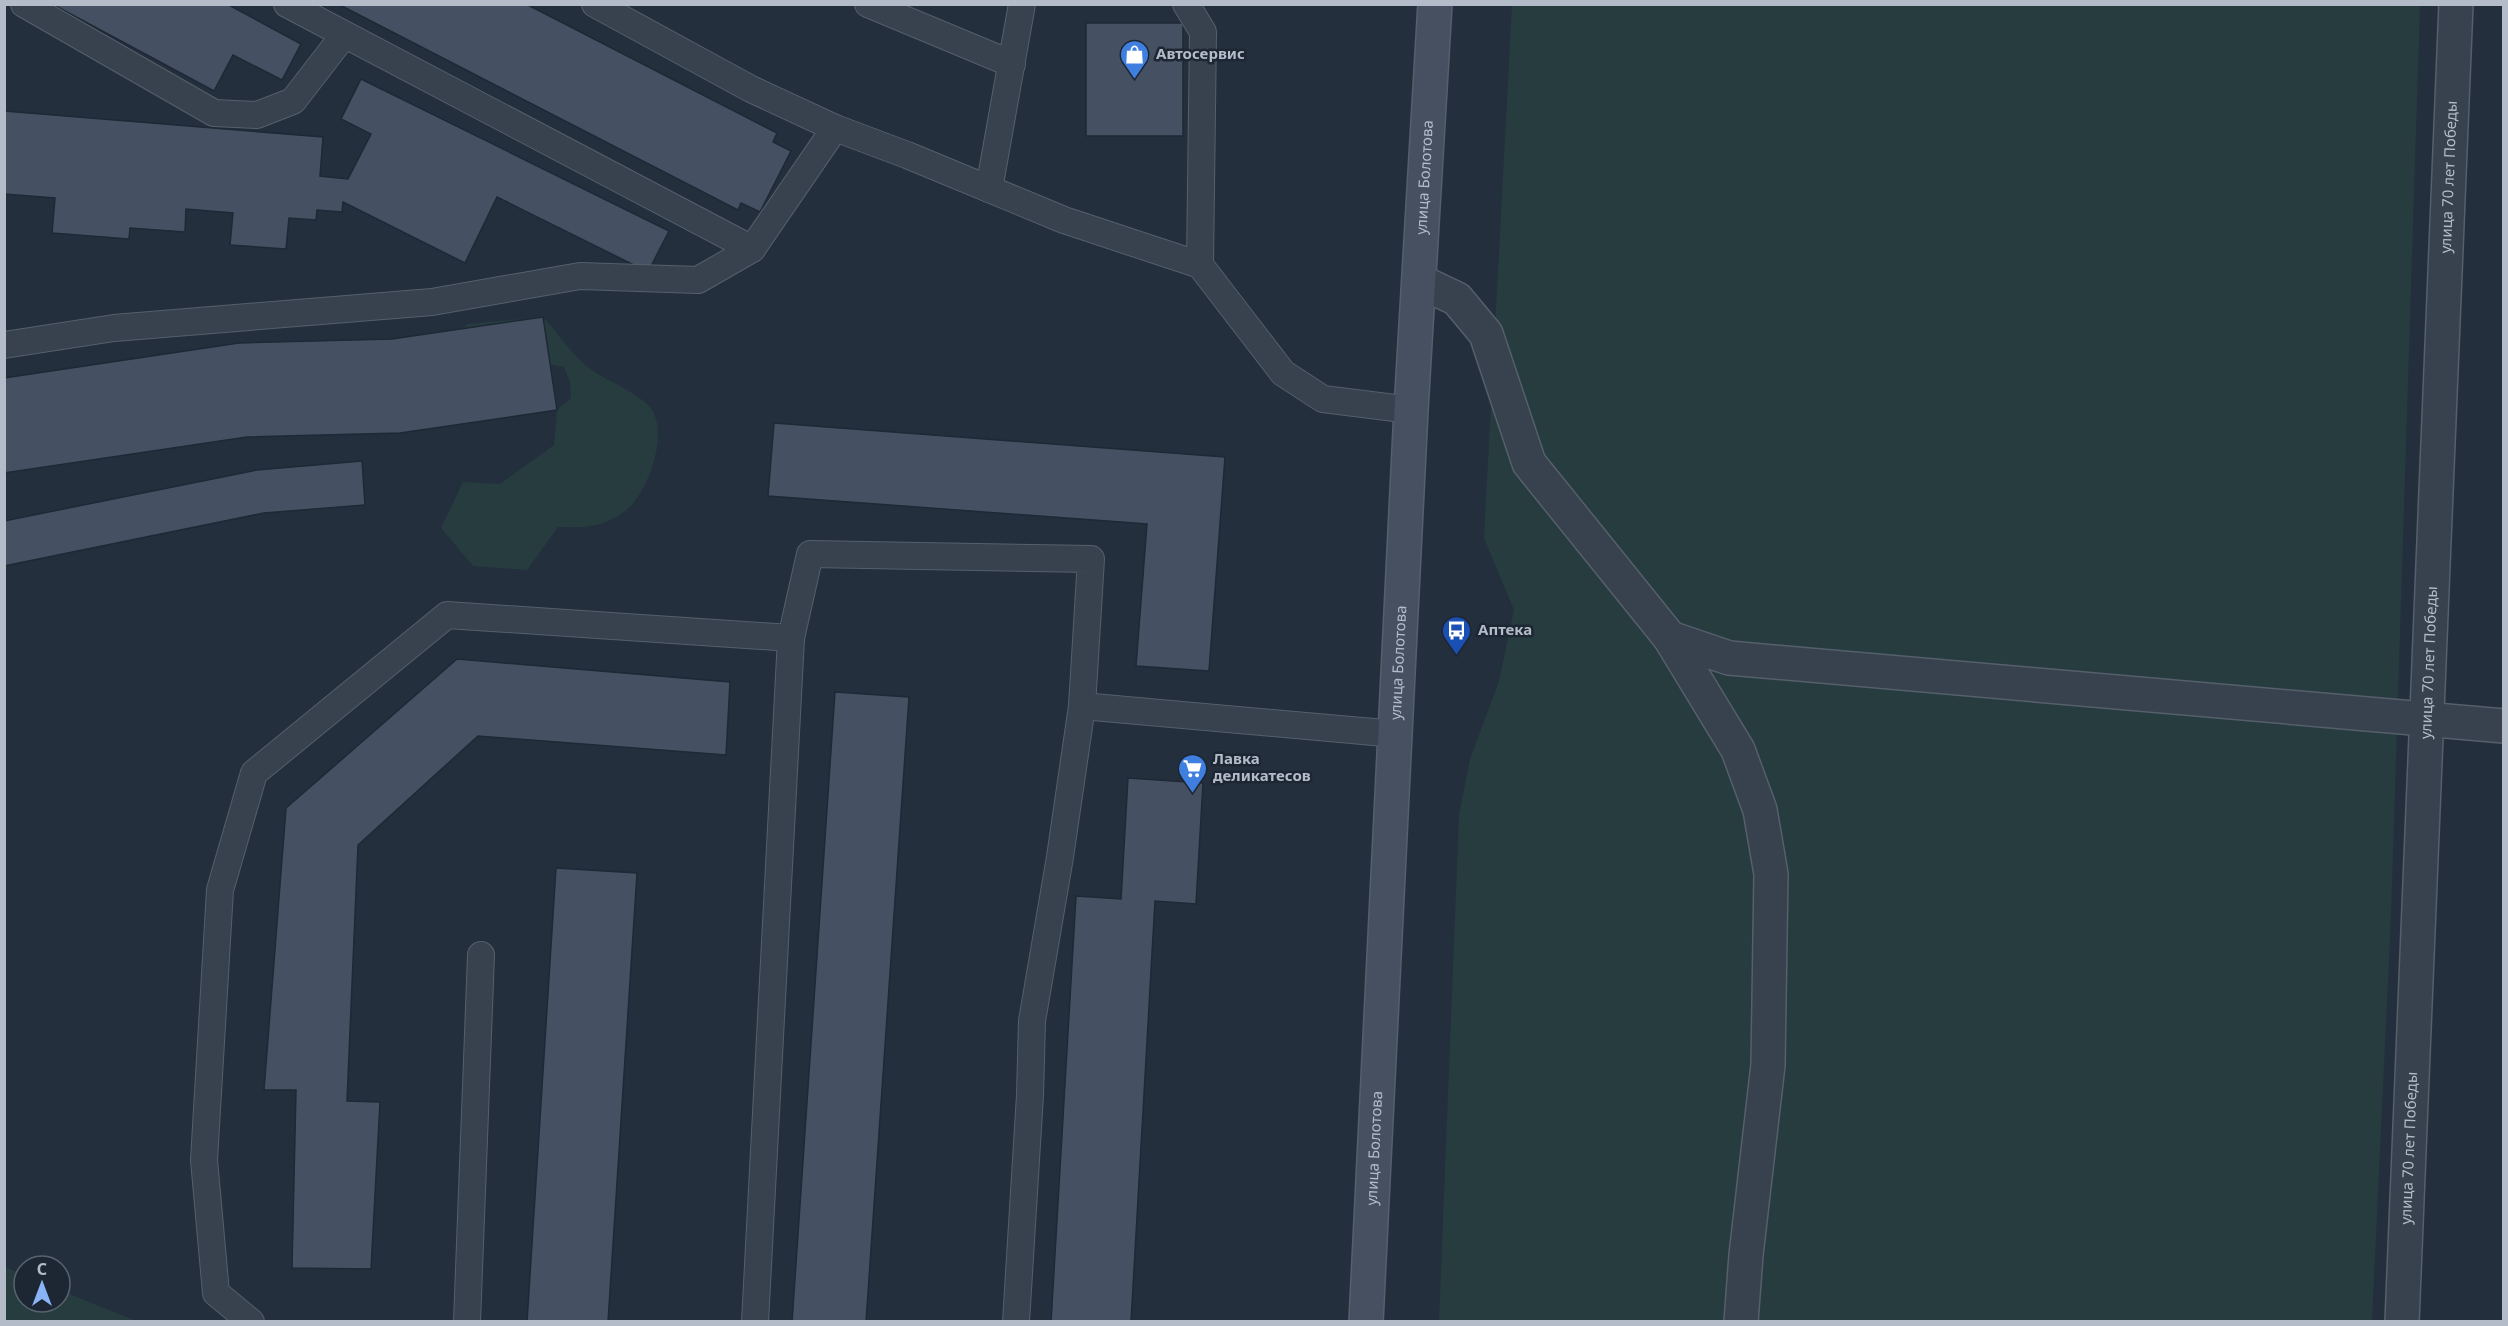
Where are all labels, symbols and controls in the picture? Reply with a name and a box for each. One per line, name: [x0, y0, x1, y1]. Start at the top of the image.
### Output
shop icon: Автосервис: [1119, 38, 1151, 80]
place label: Автосервис: [1156, 43, 1245, 63]
street label: улица 70 лет Победы: [2435, 100, 2461, 254]
street label: улица Болотова: [1410, 120, 1437, 235]
street label: улица 70 лет Победы: [2415, 586, 2441, 739]
street label: улица Болотова: [1385, 605, 1410, 721]
bus stop icon: Аптека: [1441, 614, 1473, 656]
place label: Аптека: [1478, 619, 1532, 639]
place label: Лавка деликатесов: [1213, 748, 1311, 785]
supermarket icon: Лавка деликатесов: [1176, 752, 1208, 794]
street label: улица 70 лет Победы: [2395, 1071, 2421, 1225]
street label: улица Болотова: [1361, 1090, 1386, 1206]
north arrow: [12, 1254, 72, 1314]
text: С: [37, 1258, 47, 1280]

